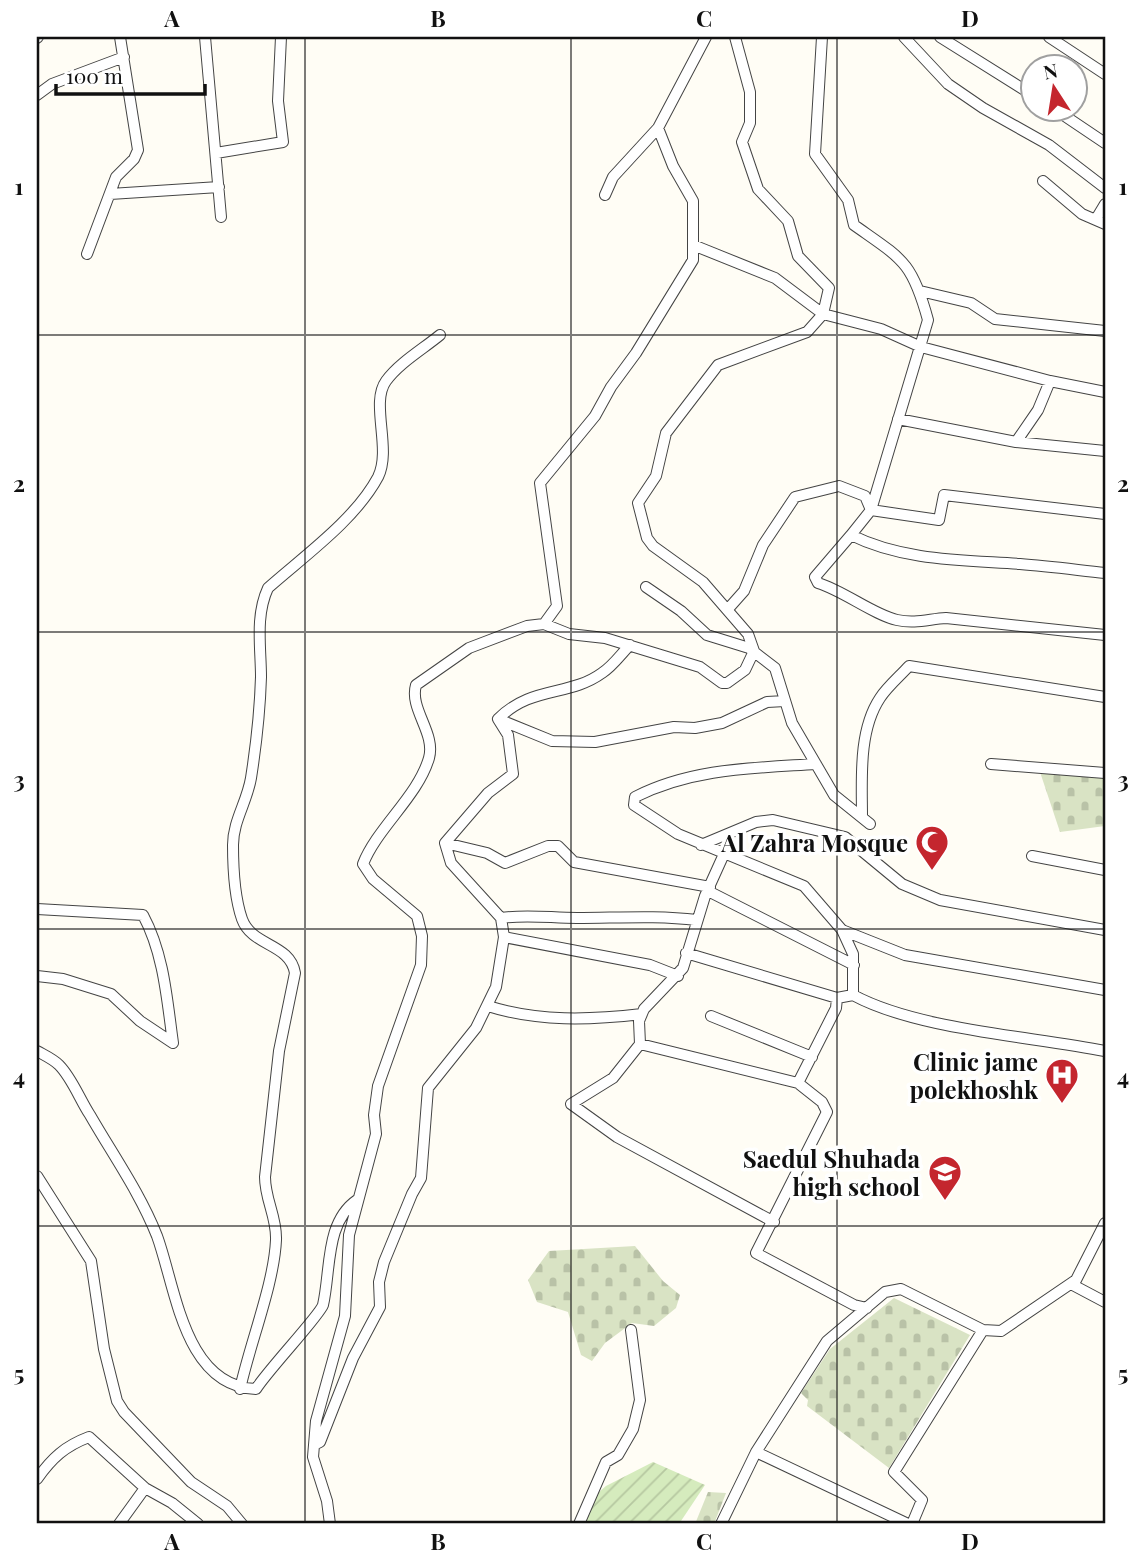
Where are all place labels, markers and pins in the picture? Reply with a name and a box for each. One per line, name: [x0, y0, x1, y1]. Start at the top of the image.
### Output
mosque icon: Al Zahra Mosque: [913, 823, 951, 872]
place label: Al Zahra Mosque: [720, 826, 908, 858]
place label: Clinic jame polekhoshk: [910, 1045, 1039, 1105]
hospital icon: Clinic jame polekhoshk: [1043, 1056, 1081, 1105]
place label: Saedul Shuhada high school: [743, 1142, 921, 1202]
school or university icon: Saedul Shuhada high school: [926, 1153, 964, 1202]

